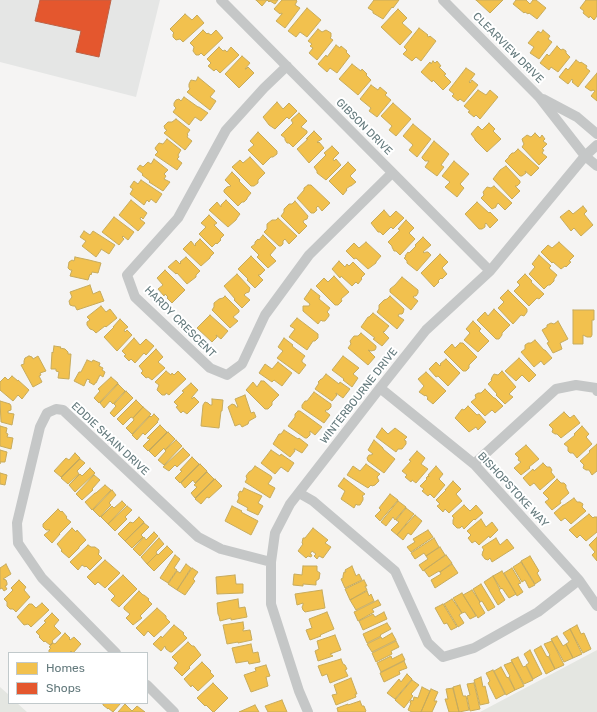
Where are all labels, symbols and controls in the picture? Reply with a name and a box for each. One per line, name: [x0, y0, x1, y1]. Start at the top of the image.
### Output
street label: CLEARVIEW DRIVE: [470, 10, 546, 86]
street label: GIBSON DRIVE: [333, 96, 395, 158]
street label: HARDY CRESCENT: [142, 284, 218, 360]
street label: WINTERBOURNE DRIVE: [317, 345, 401, 447]
street label: EDDIE SHAIN DRIVE: [68, 400, 152, 478]
street label: BISHOPSTOKE WAY: [475, 450, 551, 530]
legend: [8, 652, 148, 704]
text: Homes: [46, 661, 85, 675]
text: Shops: [46, 681, 81, 695]

